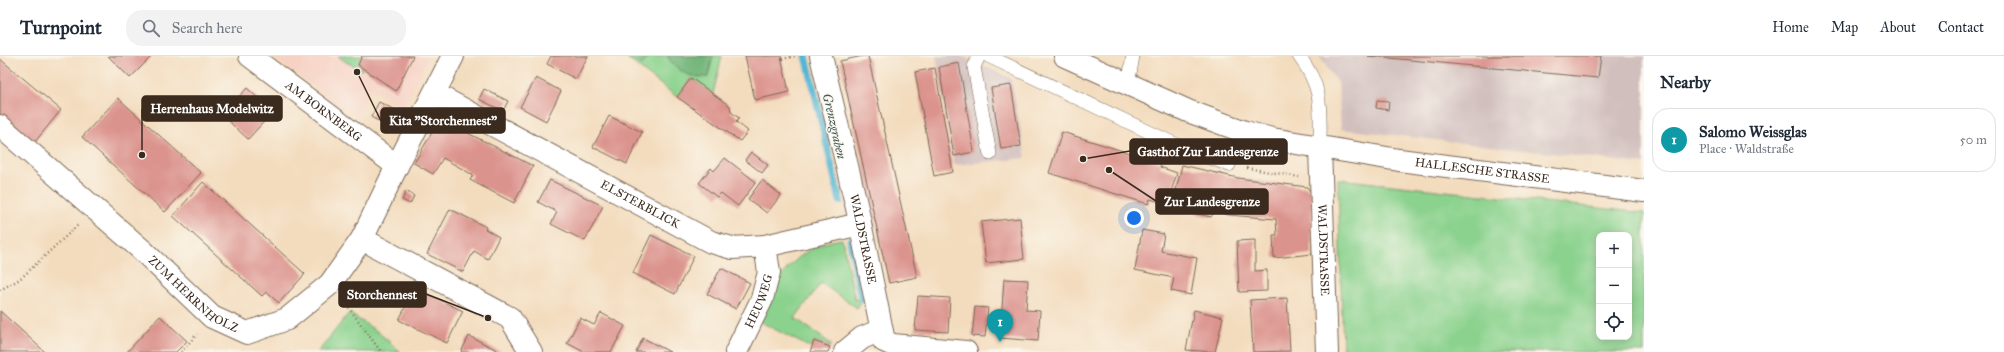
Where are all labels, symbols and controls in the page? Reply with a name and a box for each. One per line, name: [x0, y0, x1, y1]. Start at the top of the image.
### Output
search box: [126, 10, 406, 46]
text: Turnpoint: [20, 16, 102, 39]
icon: search: [140, 17, 162, 39]
text: Search here: [172, 19, 243, 37]
text: Home: [1772, 19, 1809, 36]
text: Map: [1831, 19, 1858, 36]
text: About: [1880, 19, 1916, 36]
text: Contact: [1938, 19, 1984, 36]
text: Nearby: [1660, 72, 1711, 93]
street label: AM BORNBERG: [282, 77, 365, 144]
water label: Grenzgraben: [819, 92, 849, 161]
callout: Herrenhaus Modelwitz: [142, 96, 282, 121]
text: Herrenhaus Modelwitz: [150, 101, 274, 117]
callout: Kita "Storchennest": [381, 108, 505, 133]
text: Kita "Storchennest": [389, 113, 497, 129]
text: Salomo Weissglas: [1699, 123, 1807, 141]
text: 1: [1671, 132, 1677, 148]
text: 50 m: [1960, 132, 1987, 148]
callout: Gasthof Zur Landesgrenze: [1130, 139, 1287, 164]
text: Place · Waldstraße: [1699, 141, 1794, 157]
text: Gasthof Zur Landesgrenze: [1137, 144, 1279, 160]
street label: HALLESCHE STRASSE: [1414, 155, 1551, 186]
street label: ELSTERBLICK: [598, 177, 683, 231]
callout: Zur Landesgrenze: [1156, 189, 1268, 214]
street label: WALDSTRASSE: [847, 193, 879, 286]
text: Zur Landesgrenze: [1164, 194, 1261, 210]
street label: WALDSTRASSE: [1315, 204, 1332, 296]
your location: [1124, 208, 1144, 228]
map controls: [1596, 232, 1632, 340]
button: +: [1596, 232, 1632, 268]
street label: ZUM HERRNHOLZ: [146, 253, 241, 335]
button: −: [1596, 268, 1632, 304]
street label: HEUWEG: [742, 272, 775, 330]
callout: Storchennest: [339, 282, 426, 307]
text: Storchennest: [347, 287, 418, 303]
button: locate: [1596, 304, 1632, 340]
pin: 1: [987, 309, 1013, 342]

